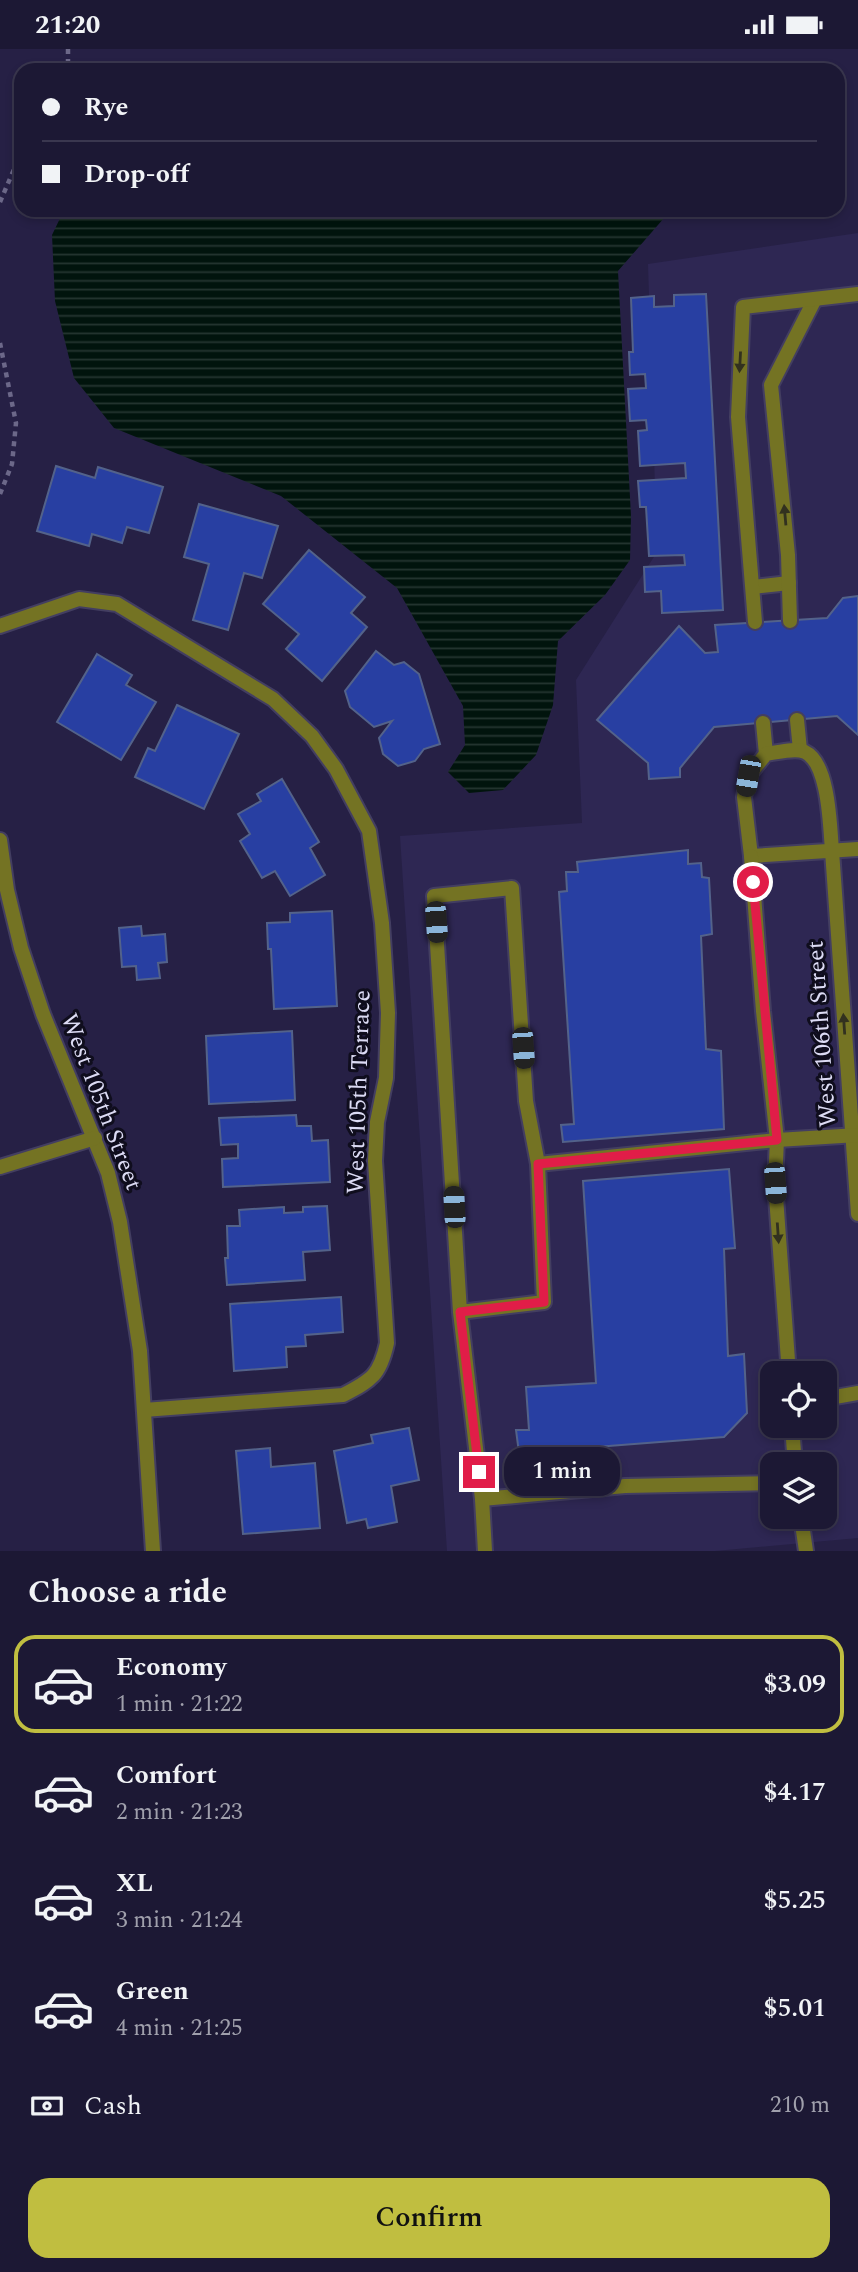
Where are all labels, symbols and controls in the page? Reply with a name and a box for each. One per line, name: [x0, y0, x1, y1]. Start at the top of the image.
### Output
text: 21:20: [35, 5, 100, 45]
text: Rye: [84, 87, 128, 127]
text: Drop-off: [84, 154, 189, 194]
one-way arrow: [735, 351, 746, 373]
one-way arrow: [779, 504, 790, 526]
car: [735, 753, 762, 799]
route start: [737, 866, 769, 898]
car: [425, 900, 448, 944]
street label: West 106th Street: [798, 940, 846, 1128]
street label: West 105th Terrace: [337, 989, 381, 1195]
street label: West 105th Street: [51, 1008, 151, 1196]
one-way arrow: [839, 1012, 850, 1034]
car: [512, 1026, 535, 1070]
car: [764, 1161, 787, 1205]
car: [443, 1185, 466, 1229]
one-way arrow: [773, 1222, 784, 1244]
map controls: [760, 1361, 837, 1529]
button: locate: [760, 1361, 837, 1438]
callout: 1 min: [504, 1447, 619, 1497]
button: layers: [760, 1452, 837, 1529]
text: 1 min: [532, 1454, 592, 1489]
route end: [463, 1456, 495, 1488]
text: Choose a ride: [28, 1568, 227, 1617]
text: Economy: [116, 1647, 226, 1687]
icon: car: [32, 1653, 95, 1716]
text: $3.09: [763, 1664, 826, 1704]
text: 1 min · 21:22: [116, 1687, 243, 1722]
text: Comfort: [116, 1755, 217, 1795]
icon: car: [32, 1761, 95, 1824]
text: $4.17: [763, 1772, 826, 1812]
text: 2 min · 21:23: [116, 1795, 243, 1830]
text: XL: [116, 1863, 153, 1903]
icon: car: [32, 1869, 95, 1932]
text: $5.25: [763, 1880, 826, 1920]
text: 3 min · 21:24: [116, 1903, 243, 1938]
text: Green: [116, 1971, 189, 2011]
icon: car: [32, 1977, 95, 2040]
text: $5.01: [763, 1988, 826, 2028]
text: 4 min · 21:25: [116, 2011, 243, 2046]
text: Cash: [84, 2086, 142, 2126]
icon: cash: [28, 2087, 66, 2125]
text: 210 m: [770, 2088, 830, 2123]
button: Confirm: [28, 2178, 830, 2258]

